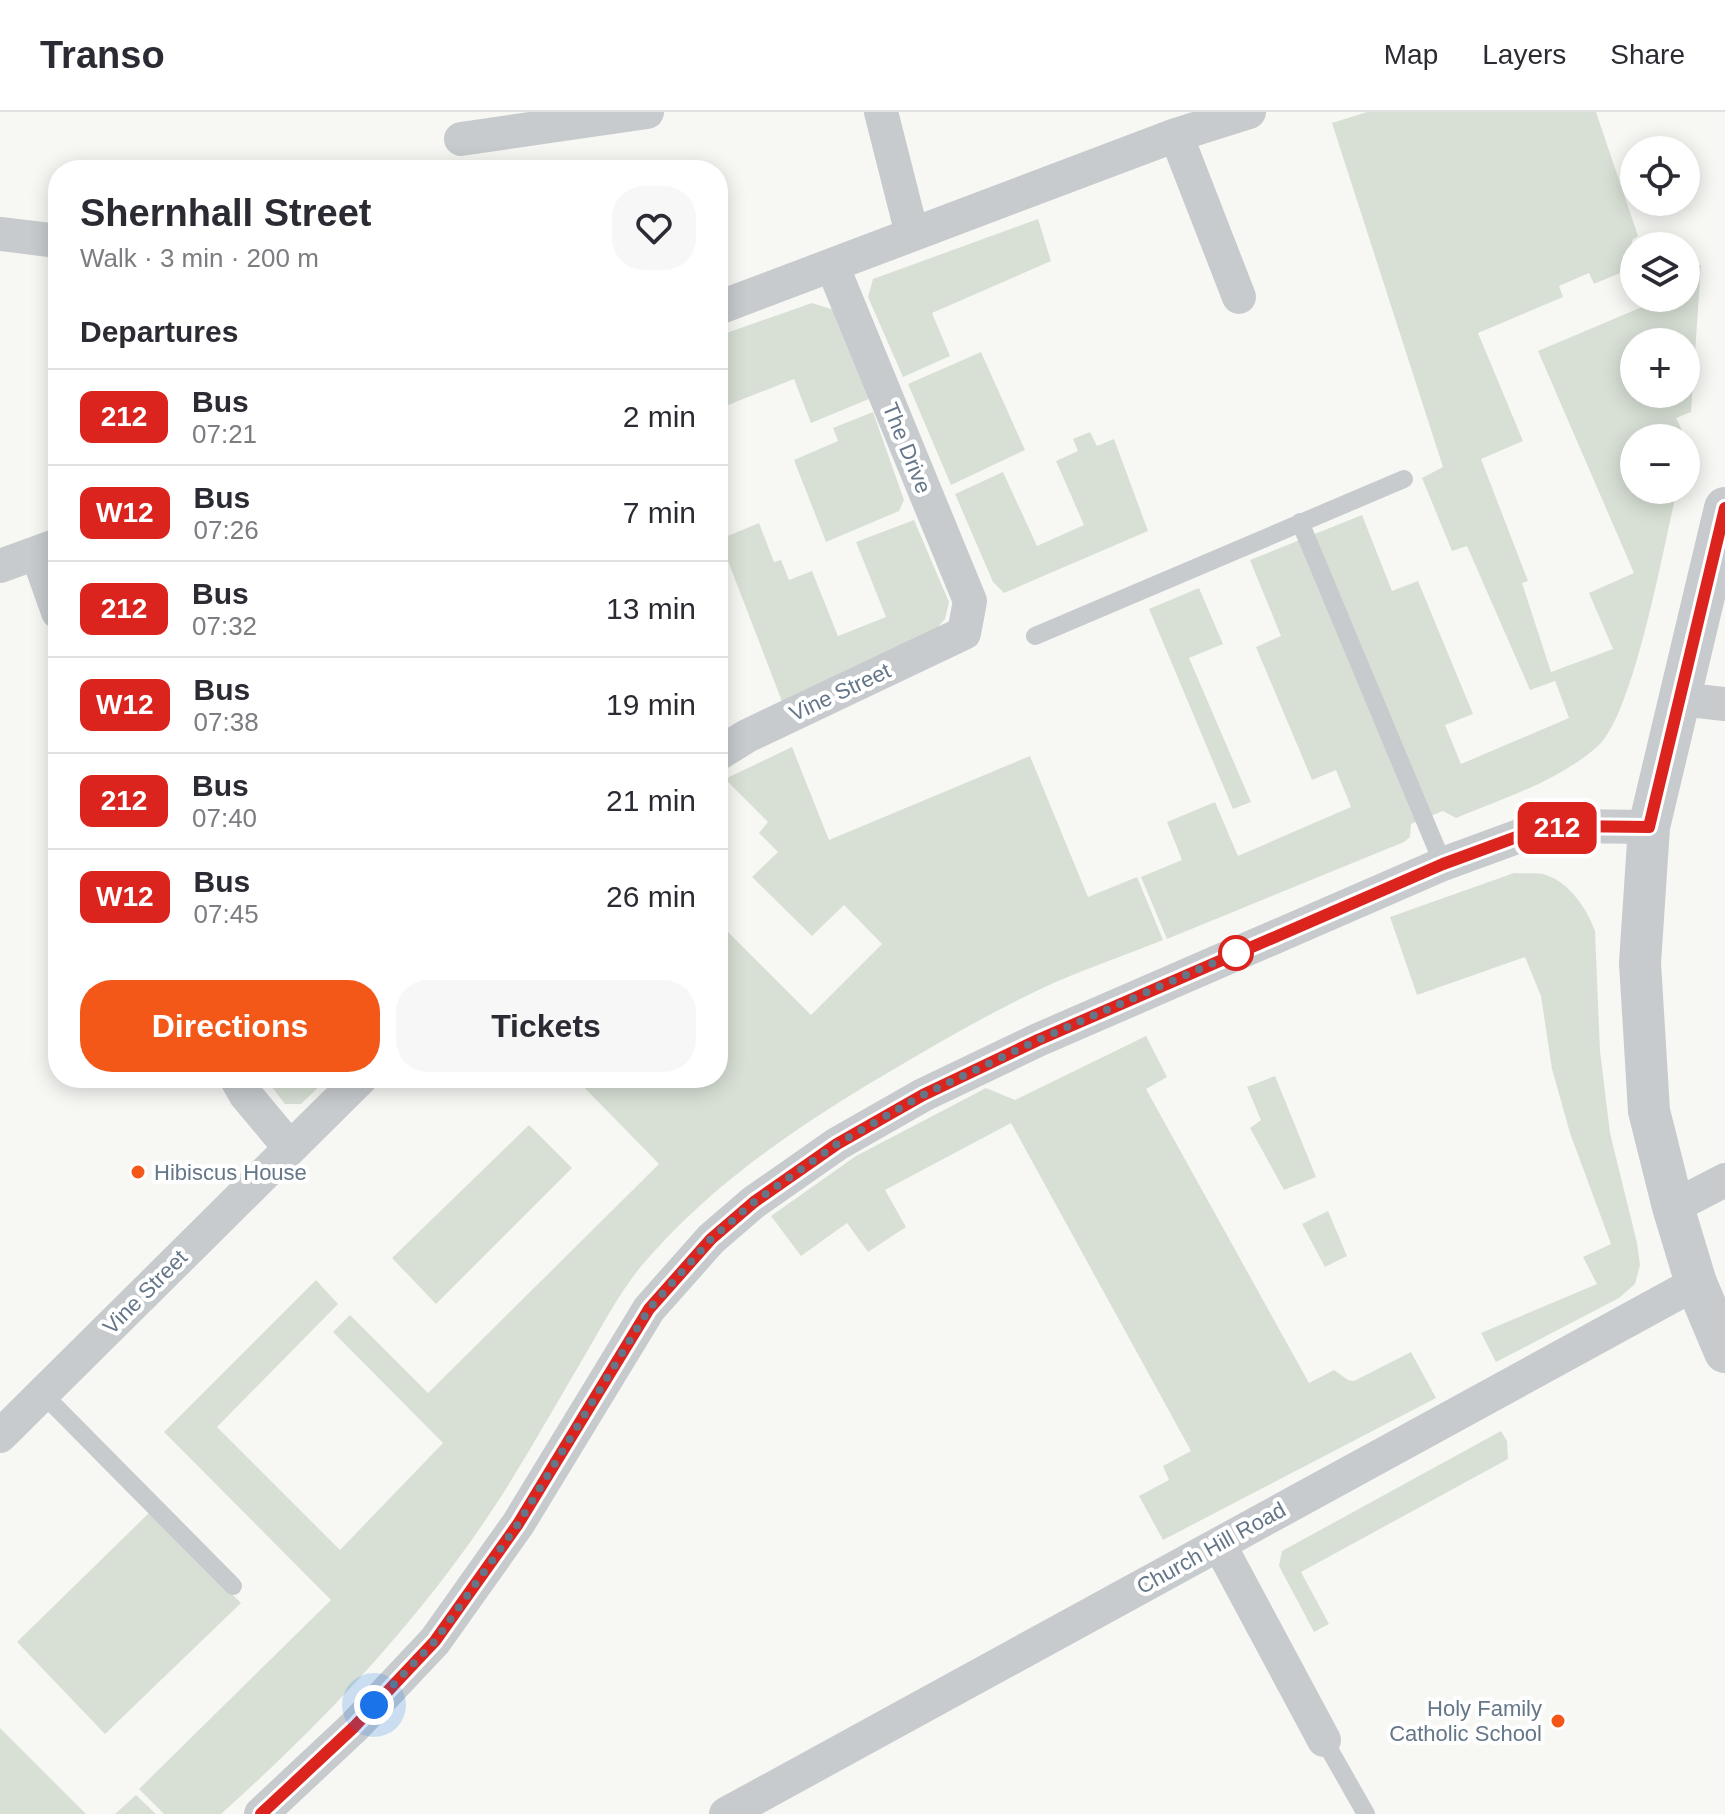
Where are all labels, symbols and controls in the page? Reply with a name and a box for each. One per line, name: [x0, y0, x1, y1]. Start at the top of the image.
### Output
text: Transo: [40, 34, 165, 76]
text: Map: [1384, 39, 1438, 70]
text: Layers: [1482, 39, 1566, 70]
text: Share: [1610, 39, 1685, 70]
map controls: [1620, 136, 1700, 504]
button: locate: [1620, 136, 1700, 216]
button: heart: [612, 186, 696, 270]
text: Shernhall Street: [80, 192, 371, 234]
button: layers: [1620, 232, 1700, 312]
text: Walk · 3 min · 200 m: [80, 243, 319, 273]
text: Departures: [80, 315, 238, 348]
button: +: [1620, 328, 1700, 408]
text: Bus: [192, 385, 249, 418]
street label: The Drive: [878, 399, 936, 497]
text: 2 min: [623, 400, 696, 433]
text: 212: [101, 401, 147, 432]
text: 07:21: [192, 419, 257, 449]
button: −: [1620, 424, 1700, 504]
text: Bus: [194, 481, 250, 514]
text: 7 min: [623, 496, 696, 529]
text: W12: [96, 497, 154, 528]
text: 07:26: [194, 515, 259, 545]
text: Bus: [192, 577, 249, 610]
text: 13 min: [606, 592, 696, 625]
text: 212: [101, 593, 147, 624]
text: 07:32: [192, 611, 257, 641]
street label: Vine Street: [786, 658, 894, 726]
text: Bus: [194, 673, 250, 706]
text: 19 min: [606, 688, 696, 721]
text: W12: [96, 689, 154, 720]
text: 07:38: [194, 707, 259, 737]
text: Bus: [192, 769, 249, 802]
text: 21 min: [606, 784, 696, 817]
text: 212: [101, 785, 147, 816]
line badge: 212: [1511, 802, 1603, 854]
text: 07:40: [192, 803, 257, 833]
text: 212: [1534, 812, 1580, 843]
text: Bus: [194, 865, 250, 898]
text: 26 min: [606, 880, 696, 913]
text: W12: [96, 881, 154, 912]
text: 07:45: [194, 899, 259, 929]
unlabelled marker: [1219, 936, 1253, 970]
button: Directions: [80, 980, 380, 1072]
button: Tickets: [396, 980, 696, 1072]
place label: Hibiscus House: [154, 1160, 307, 1185]
marker: Hibiscus House: [129, 1163, 147, 1181]
street label: Vine Street: [98, 1245, 192, 1339]
street label: Church Hill Road: [1132, 1497, 1290, 1599]
your location: [354, 1685, 394, 1725]
place label: Holy Family Catholic School: [1389, 1696, 1542, 1746]
marker: Holy Family Catholic School: [1549, 1712, 1567, 1730]

